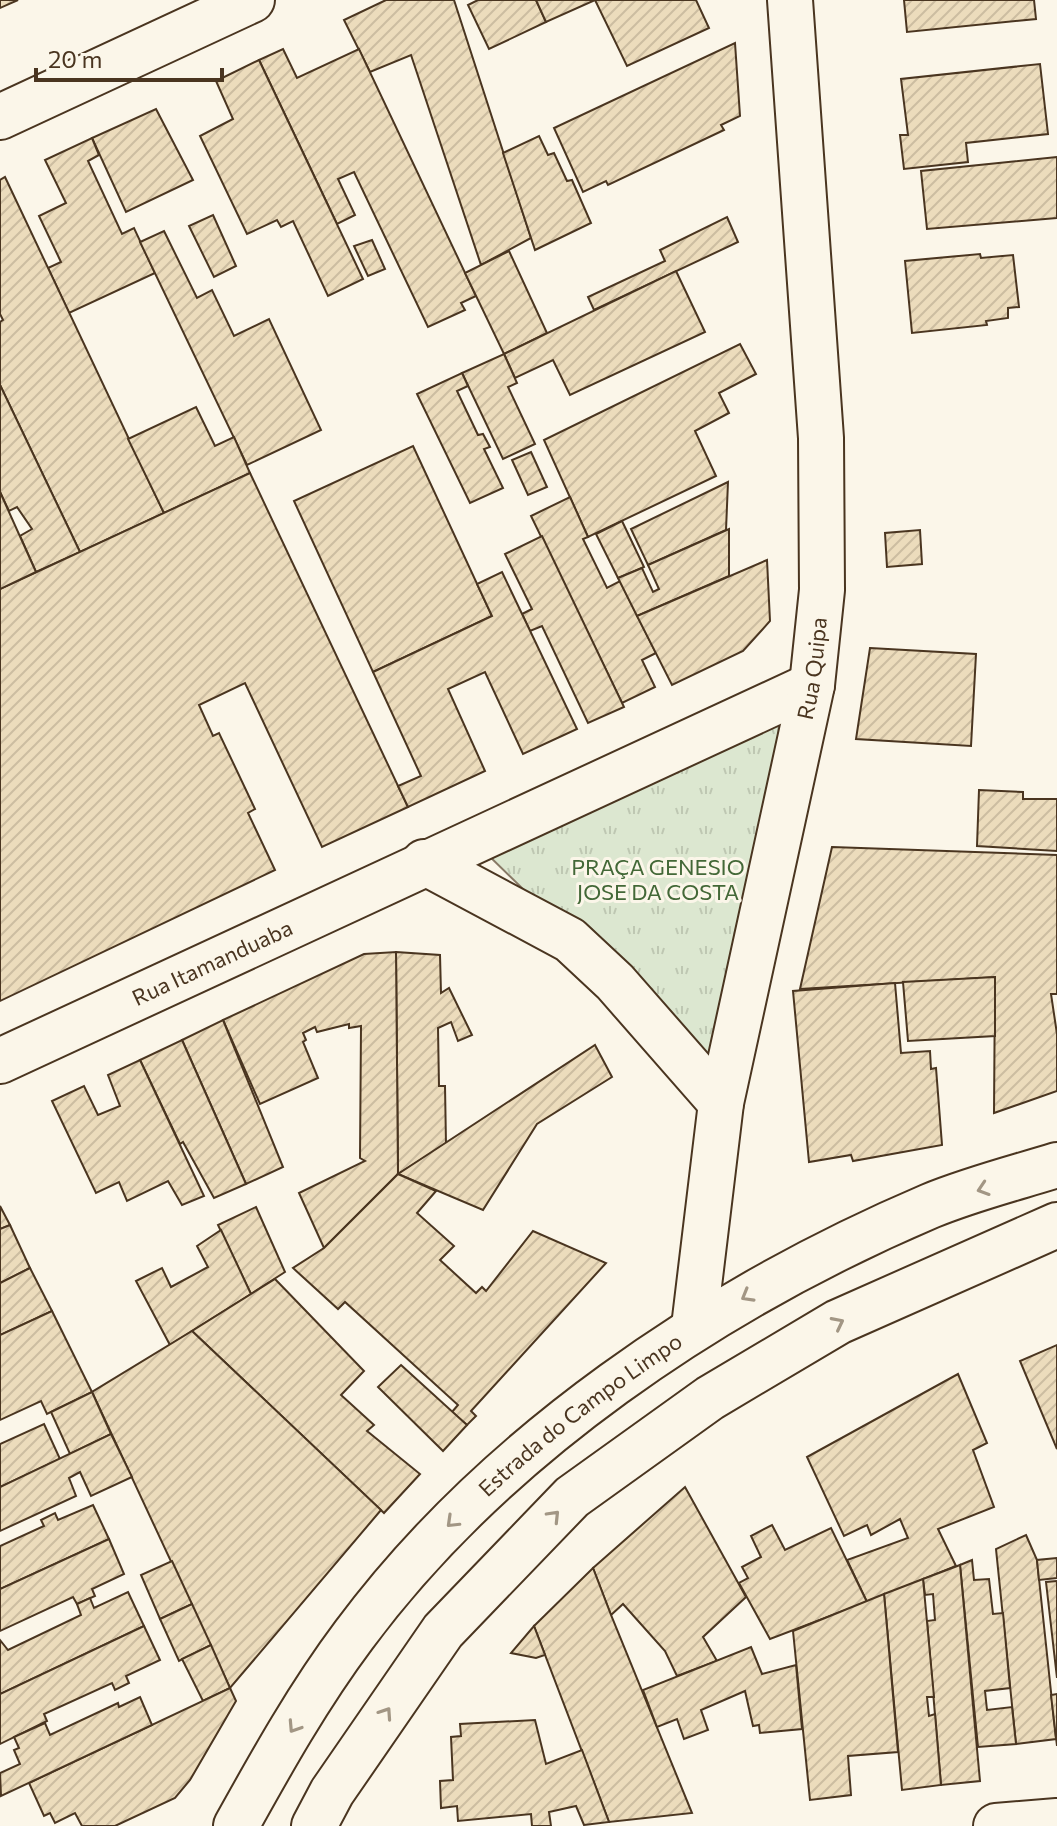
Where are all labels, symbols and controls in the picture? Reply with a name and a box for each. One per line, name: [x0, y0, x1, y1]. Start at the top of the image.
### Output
scale bar: [36, 32, 222, 82]
text: 20 m: [48, 44, 102, 73]
street label: Rua Quipa: [791, 616, 832, 722]
park label: PRAÇA GENESIO JOSE DA COSTA: [571, 853, 745, 905]
street label: Rua Itamanduaba: [128, 913, 297, 1011]
one-way arrow: [976, 1179, 990, 1195]
one-way arrow: [741, 1287, 755, 1302]
one-way arrow: [829, 1318, 844, 1333]
street label: Estrada do Campo Limpo: [473, 1327, 687, 1502]
one-way arrow: [545, 1511, 559, 1525]
one-way arrow: [447, 1513, 461, 1527]
one-way arrow: [376, 1708, 391, 1722]
one-way arrow: [288, 1718, 303, 1733]

